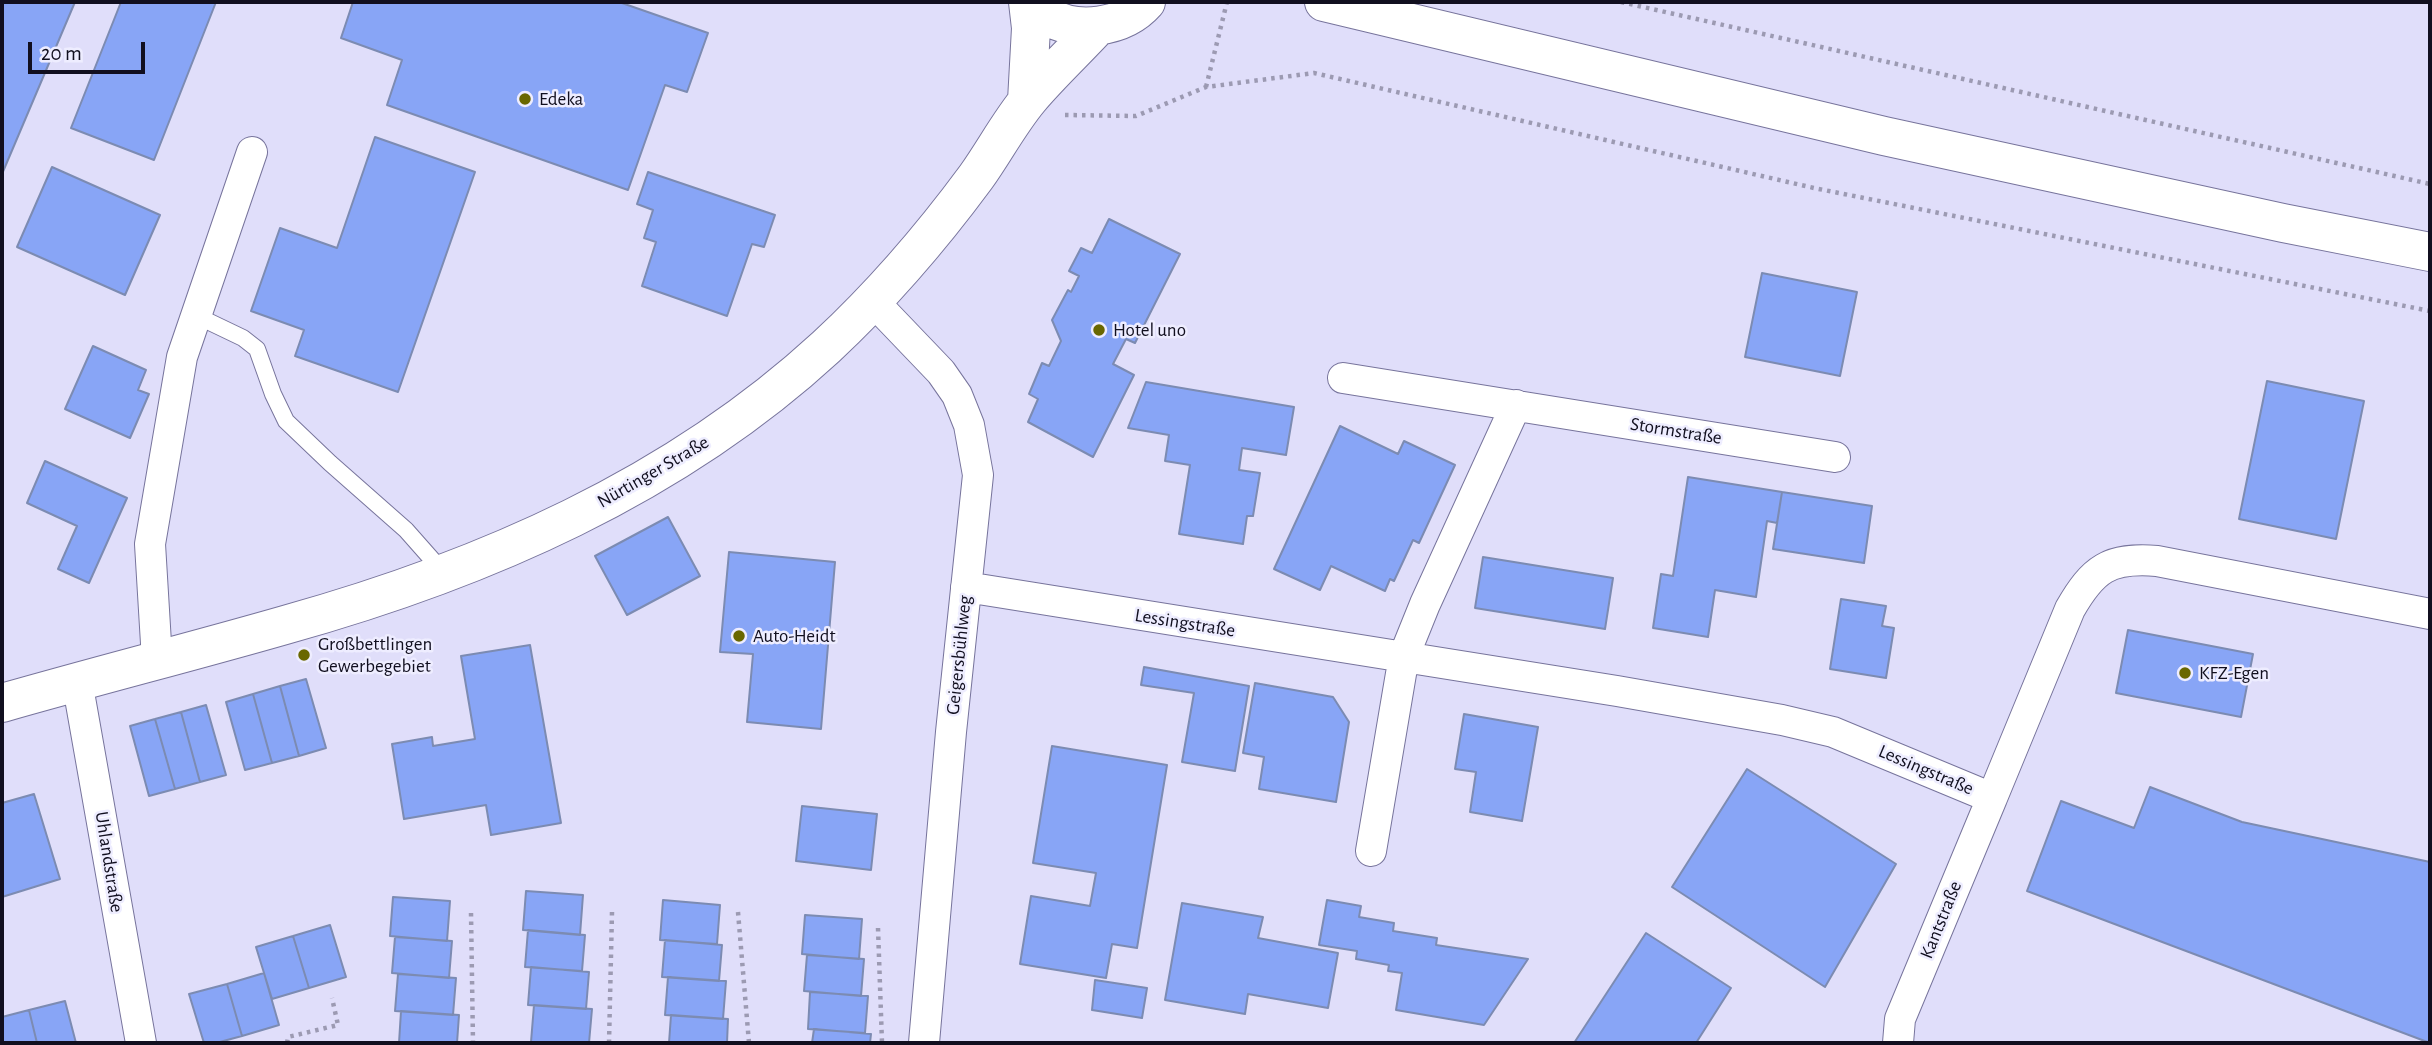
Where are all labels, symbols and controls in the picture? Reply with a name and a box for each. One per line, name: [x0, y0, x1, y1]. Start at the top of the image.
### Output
scale bar: [32, 28, 149, 72]
text: 20 m: [41, 43, 82, 64]
place label: Edeka: [539, 88, 583, 110]
marker: Edeka: [517, 91, 533, 107]
place label: Hotel uno: [1113, 319, 1186, 341]
marker: Hotel uno: [1091, 322, 1107, 338]
street label: Stormstraße: [1629, 413, 1723, 449]
street label: Nürtinger Straße: [593, 431, 713, 513]
street label: Geigersbühlweg: [941, 594, 977, 716]
street label: Lessingstraße: [1133, 604, 1237, 642]
place label: Auto-Heidt: [753, 625, 836, 647]
marker: Auto-Heidt: [731, 628, 747, 644]
place label: Großbettlingen Gewerbegebiet: [318, 633, 432, 677]
marker: Großbettlingen Gewerbegebiet: [296, 647, 312, 663]
place label: KFZ-Egen: [2199, 662, 2269, 684]
marker: KFZ-Egen: [2177, 665, 2193, 681]
street label: Lessingstraße: [1875, 740, 1977, 800]
street label: Uhlandstraße: [90, 810, 128, 914]
street label: Kantstraße: [1915, 878, 1967, 962]

